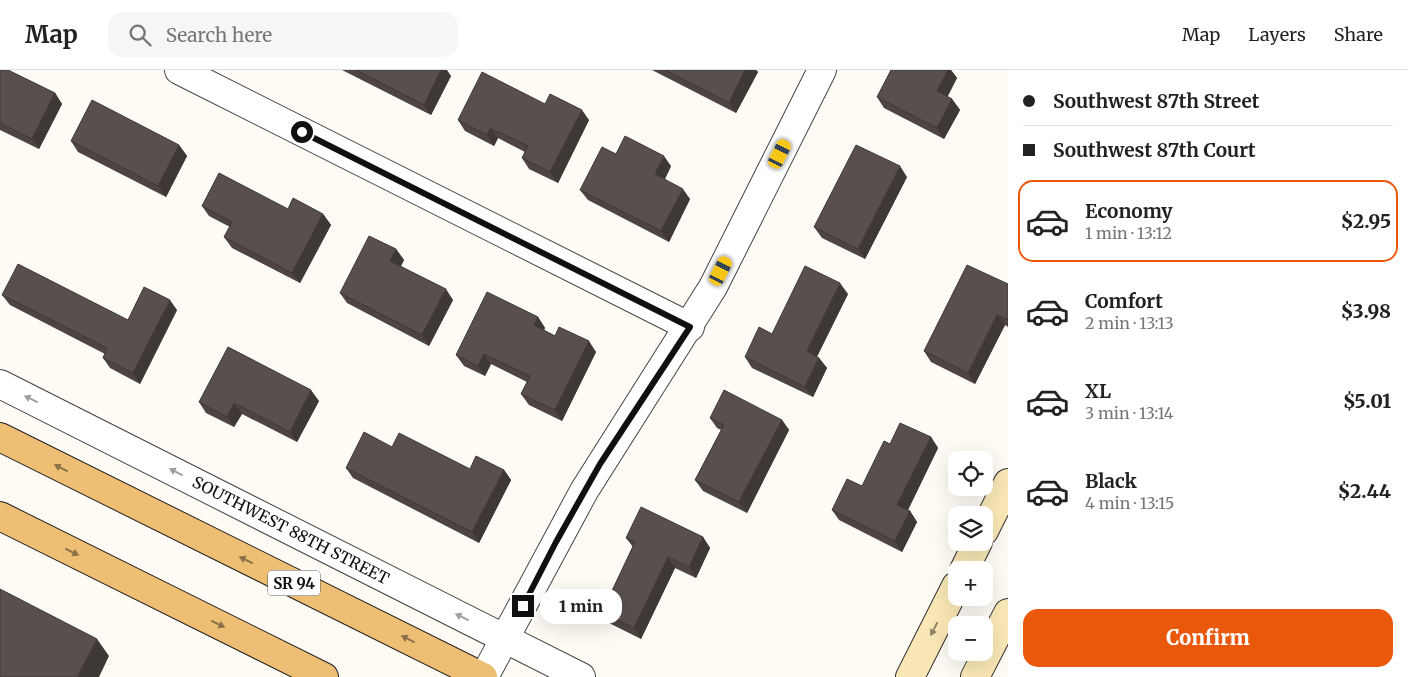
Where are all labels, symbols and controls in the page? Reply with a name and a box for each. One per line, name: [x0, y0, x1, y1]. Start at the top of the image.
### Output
search box: [108, 12, 458, 57]
text: Map: [25, 19, 78, 50]
icon: search: [126, 21, 154, 49]
text: Search here: [166, 23, 272, 47]
text: Map: [1182, 23, 1220, 46]
text: Layers: [1248, 23, 1306, 46]
text: Share: [1334, 23, 1383, 46]
text: Southwest 87th Street: [1053, 89, 1259, 113]
route start: [291, 121, 313, 143]
car: [766, 137, 793, 171]
text: Southwest 87th Court: [1053, 138, 1256, 162]
icon: car: [1025, 199, 1070, 244]
text: Economy: [1085, 199, 1173, 223]
text: $2.95: [1341, 209, 1391, 233]
text: 1 min · 13:12: [1085, 223, 1172, 243]
car: [707, 254, 734, 288]
icon: car: [1025, 289, 1070, 334]
text: Comfort: [1085, 289, 1163, 313]
text: $3.98: [1341, 299, 1391, 323]
text: 2 min · 13:13: [1085, 313, 1174, 333]
icon: car: [1025, 379, 1070, 424]
text: XL: [1085, 379, 1111, 403]
text: $5.01: [1343, 389, 1391, 413]
one-way arrow: [24, 395, 38, 403]
text: 3 min · 13:14: [1085, 403, 1174, 423]
map controls: [948, 451, 993, 661]
button: locate: [948, 451, 993, 496]
one-way arrow: [53, 464, 68, 472]
one-way arrow: [169, 468, 183, 476]
icon: car: [1025, 469, 1070, 514]
text: Black: [1085, 469, 1137, 493]
street label: SOUTHWEST 88TH STREET: [189, 472, 393, 588]
text: $2.44: [1338, 479, 1391, 503]
text: 4 min · 13:15: [1085, 493, 1174, 513]
button: layers: [948, 506, 993, 551]
one-way arrow: [65, 548, 79, 556]
one-way arrow: [239, 556, 254, 564]
button: +: [948, 561, 993, 606]
road number: SR 94: [268, 570, 320, 596]
callout: 1 min: [540, 588, 623, 624]
route end: [512, 595, 534, 617]
text: 1 min: [559, 596, 603, 616]
button: Confirm: [1023, 609, 1393, 667]
one-way arrow: [455, 613, 469, 621]
button: −: [948, 616, 993, 661]
one-way arrow: [211, 620, 225, 628]
one-way arrow: [930, 622, 938, 636]
one-way arrow: [401, 634, 415, 642]

